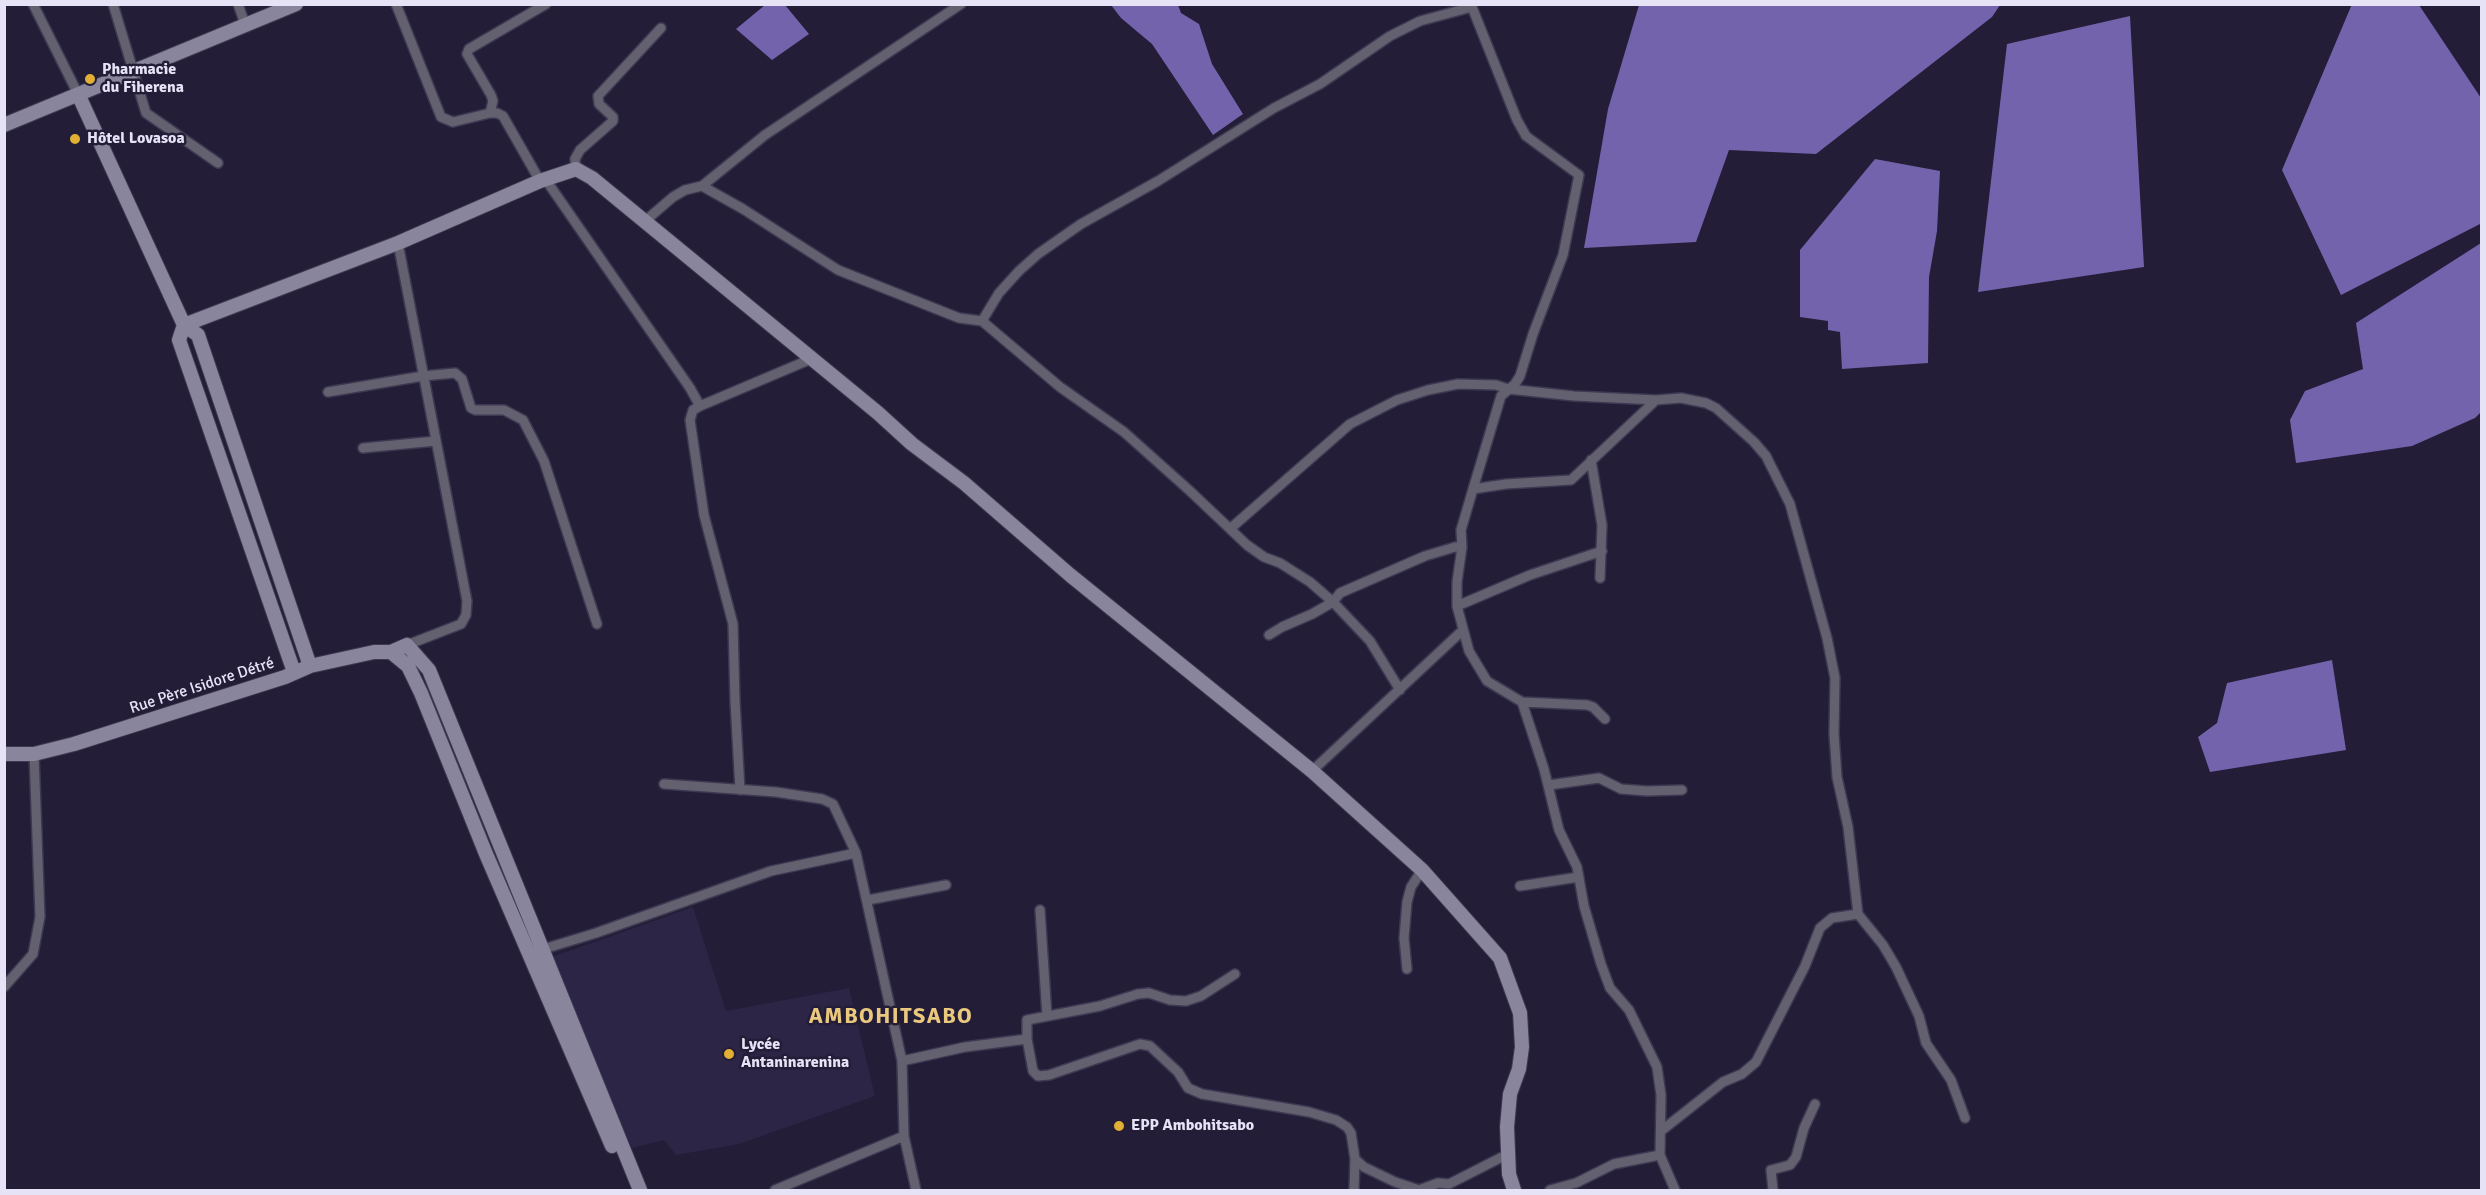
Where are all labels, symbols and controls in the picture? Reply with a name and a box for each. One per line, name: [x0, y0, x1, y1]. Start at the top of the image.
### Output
place label: Pharmacie du Fiherena: [102, 60, 184, 98]
marker: Pharmacie du Fiherena: [83, 72, 97, 86]
place label: Hôtel Lovasoa: [87, 129, 185, 149]
marker: Hôtel Lovasoa: [68, 132, 82, 146]
street label: Rue Père Isidore Détré: [127, 654, 277, 718]
district label: AMBOHITSABO: [809, 1004, 973, 1030]
place label: Lycée Antaninarenina: [741, 1035, 849, 1073]
marker: Lycée Antaninarenina: [722, 1047, 736, 1061]
place label: EPP Ambohitsabo: [1131, 1116, 1254, 1136]
marker: EPP Ambohitsabo: [1112, 1119, 1126, 1133]

